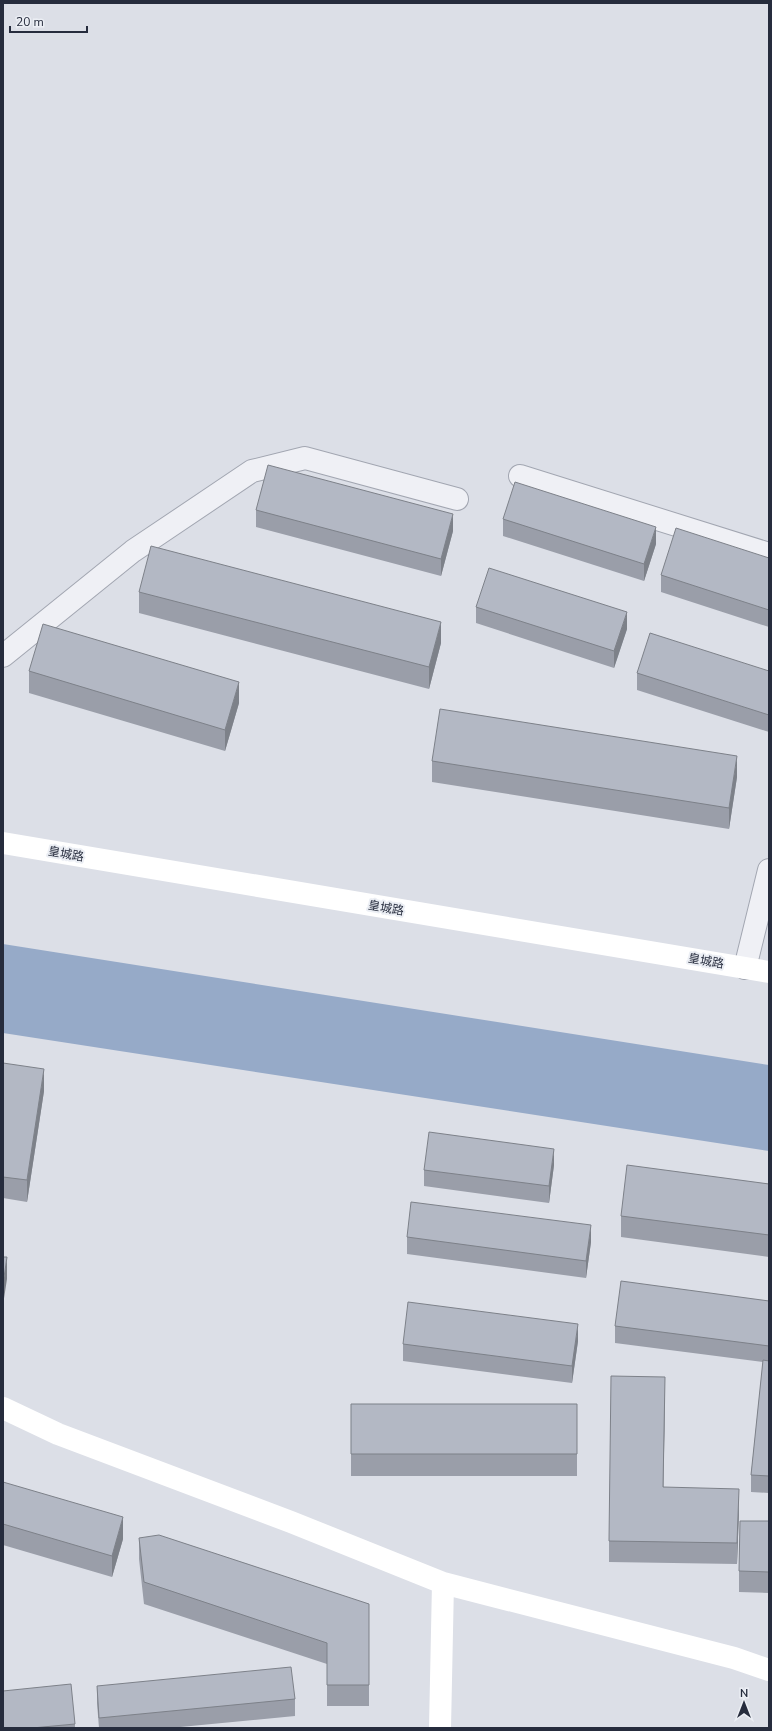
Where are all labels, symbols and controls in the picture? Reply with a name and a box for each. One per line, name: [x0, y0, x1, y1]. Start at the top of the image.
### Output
scale bar: [10, 8, 87, 34]
text: 20 m: [16, 14, 44, 30]
street label: 皇城路: [47, 843, 85, 865]
street label: 皇城路: [367, 897, 405, 919]
street label: 皇城路: [687, 950, 725, 972]
north arrow: [724, 1683, 764, 1723]
text: N: [740, 1686, 748, 1701]

